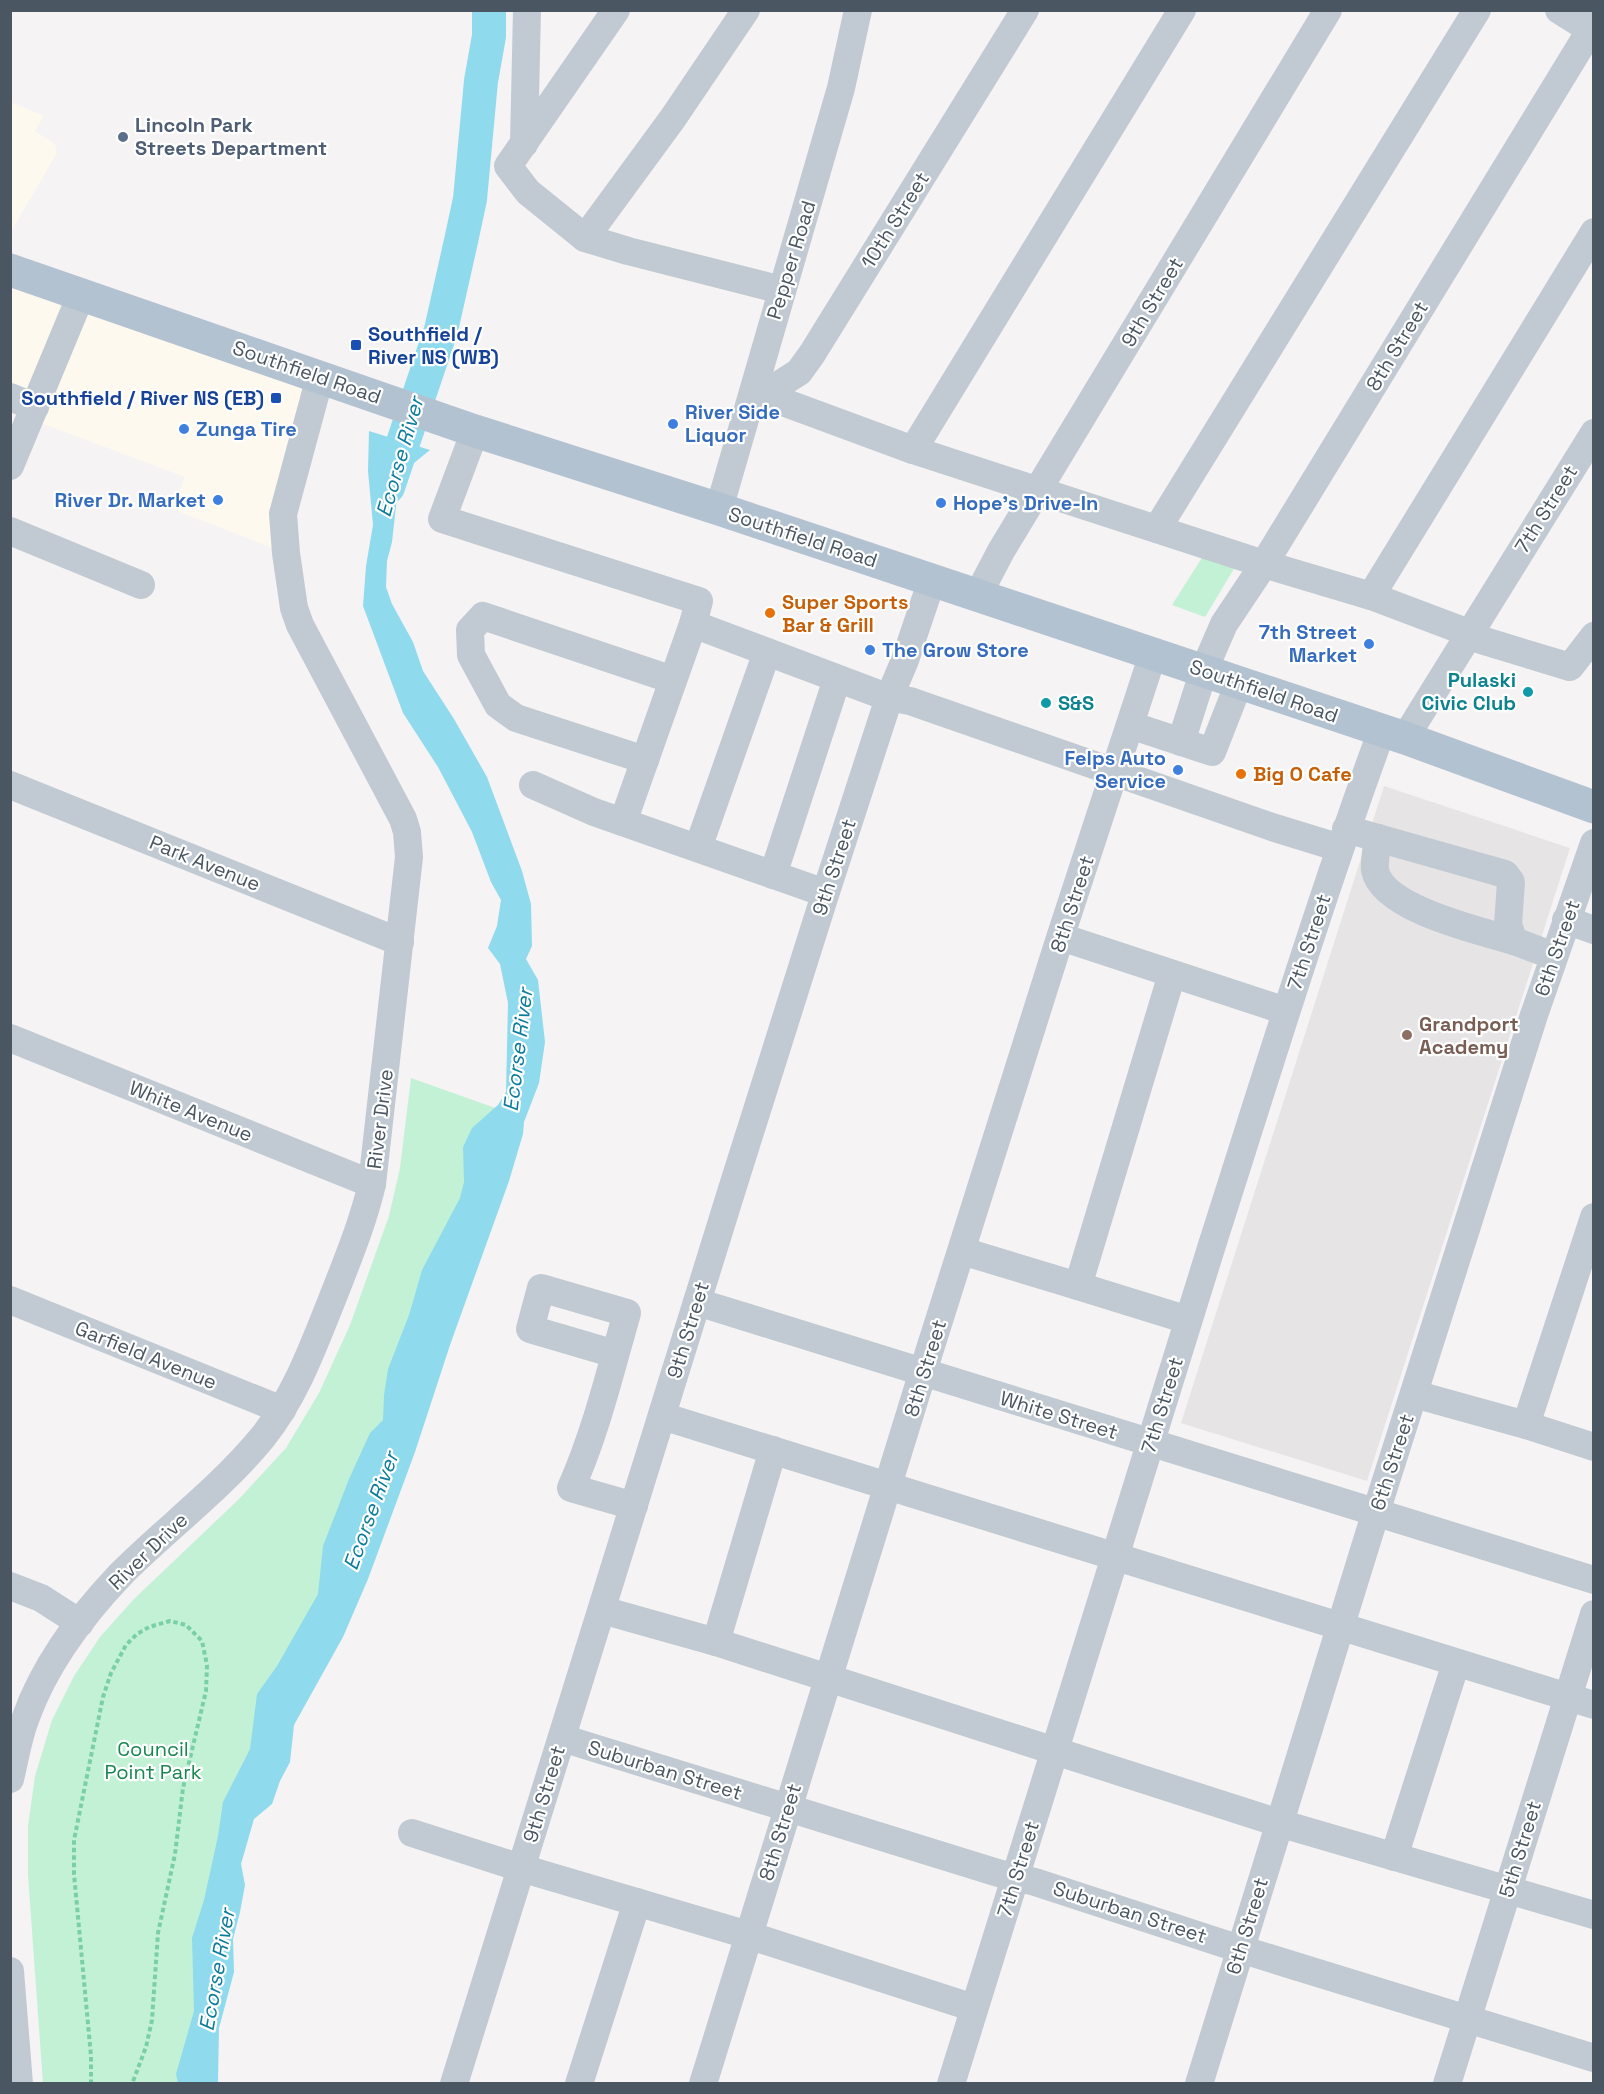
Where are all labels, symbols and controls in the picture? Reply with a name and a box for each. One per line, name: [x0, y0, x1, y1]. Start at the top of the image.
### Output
place label: Lincoln Park Streets Department: [135, 112, 327, 161]
marker: Lincoln Park Streets Department: [116, 130, 130, 144]
street label: 10th Street: [855, 167, 935, 273]
street label: Pepper Road: [761, 197, 821, 323]
street label: 9th Street: [1115, 252, 1189, 352]
street label: 8th Street: [1360, 296, 1434, 396]
place label: Southfield / River NS (WB): [368, 321, 499, 370]
street label: Southfield Road: [229, 334, 385, 410]
marker: Southfield / River NS (WB): [349, 338, 363, 352]
place label: Southfield / River NS (EB): [21, 385, 264, 411]
marker: Southfield / River NS (EB): [269, 391, 283, 405]
water label: Ecorse River: [370, 392, 430, 520]
place label: River Side Liquor: [685, 399, 780, 448]
place label: Zunga Tire: [196, 416, 297, 442]
marker: River Side Liquor: [666, 417, 680, 431]
marker: Zunga Tire: [177, 422, 191, 436]
street label: 7th Street: [1509, 460, 1583, 558]
place label: River Dr. Market: [55, 487, 206, 513]
place label: Hope's Drive-In: [953, 490, 1098, 516]
marker: River Dr. Market: [211, 493, 225, 507]
marker: Hope's Drive-In: [934, 496, 948, 510]
street label: Southfield Road: [725, 501, 881, 573]
place label: Super Sports Bar & Grill: [782, 589, 908, 638]
marker: Super Sports Bar & Grill: [763, 606, 777, 620]
place label: 7th Street Market: [1259, 619, 1357, 668]
place label: The Grow Store: [882, 637, 1029, 663]
marker: 7th Street Market: [1362, 637, 1376, 651]
marker: The Grow Store: [863, 643, 877, 657]
street label: Southfield Road: [1186, 653, 1342, 729]
place label: Pulaski Civic Club: [1421, 667, 1516, 716]
marker: Pulaski Civic Club: [1521, 685, 1535, 699]
place label: S&S: [1058, 690, 1094, 716]
marker: S&S: [1039, 696, 1053, 710]
place label: Felps Auto Service: [1064, 745, 1166, 794]
place label: Big O Cafe: [1253, 761, 1352, 787]
marker: Felps Auto Service: [1171, 763, 1185, 777]
marker: Big O Cafe: [1234, 767, 1248, 781]
street label: 9th Street: [806, 815, 862, 919]
street label: Park Avenue: [146, 829, 264, 897]
street label: 8th Street: [1044, 852, 1100, 956]
street label: 7th Street: [1281, 891, 1337, 993]
street label: 6th Street: [1528, 897, 1586, 999]
water label: Ecorse River: [497, 985, 539, 1113]
place label: Grandport Academy: [1419, 1011, 1519, 1060]
marker: Grandport Academy: [1400, 1028, 1414, 1042]
street label: River Drive: [361, 1068, 399, 1170]
street label: White Avenue: [125, 1074, 257, 1148]
street label: 9th Street: [661, 1278, 715, 1382]
street label: Garfield Avenue: [71, 1315, 221, 1395]
street label: 8th Street: [898, 1316, 952, 1420]
street label: 7th Street: [1135, 1354, 1189, 1456]
street label: White Street: [997, 1385, 1121, 1445]
street label: 6th Street: [1364, 1410, 1420, 1514]
water label: Ecorse River: [337, 1446, 405, 1574]
street label: River Drive: [103, 1507, 193, 1595]
street label: Suburban Street: [585, 1734, 745, 1806]
park label: Council Point Park: [105, 1736, 202, 1785]
street label: 9th Street: [517, 1742, 571, 1846]
street label: 8th Street: [753, 1780, 807, 1884]
street label: 5th Street: [1493, 1798, 1547, 1900]
street label: 7th Street: [991, 1818, 1045, 1920]
street label: 6th Street: [1220, 1874, 1274, 1978]
street label: Suburban Street: [1050, 1875, 1210, 1949]
water label: Ecorse River: [192, 1905, 241, 2033]

